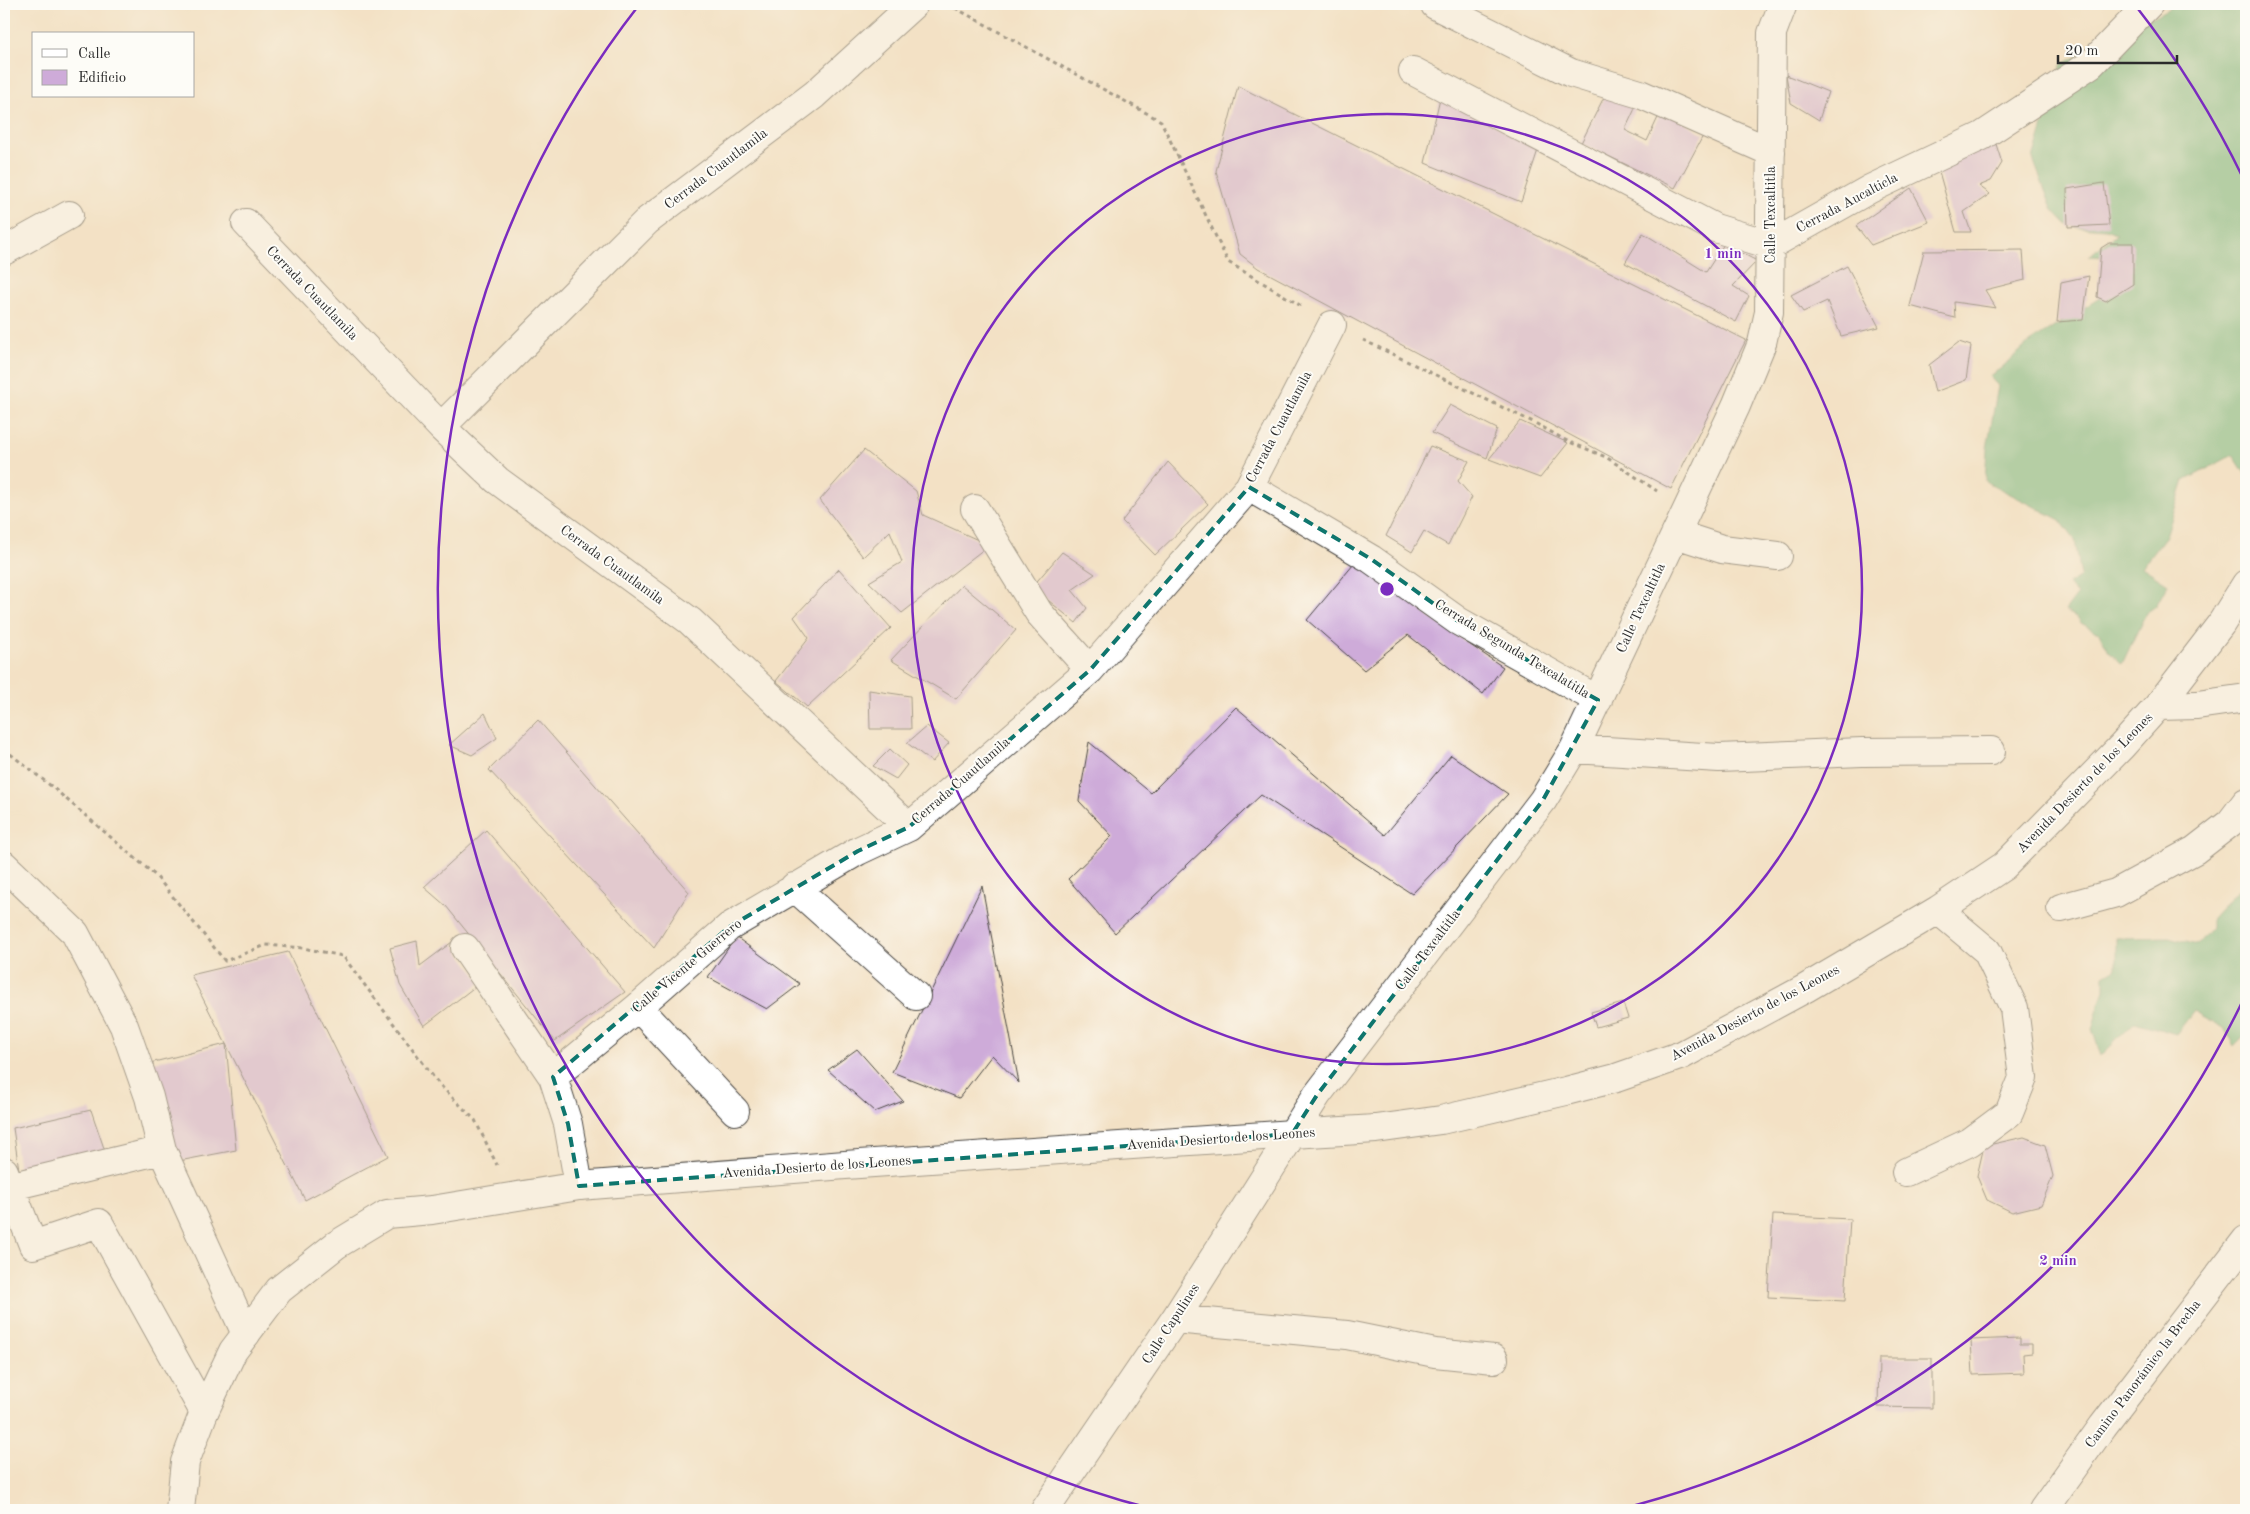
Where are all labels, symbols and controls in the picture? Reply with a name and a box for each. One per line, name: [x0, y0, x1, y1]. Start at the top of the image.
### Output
legend: [32, 32, 195, 98]
scale bar: [2058, 32, 2176, 64]
text: 20 m: [2065, 44, 2099, 59]
text: Calle: [78, 47, 111, 62]
text: Edificio: [78, 71, 126, 86]
street label: Cerrada Cuautlamila: [662, 126, 770, 212]
street label: Calle Texcaltitla: [1764, 166, 1778, 264]
street label: Cerrada Aucalticla: [1794, 170, 1900, 236]
street label: Cerrada Cuautlamila: [264, 243, 360, 343]
text: 1 min: [1704, 247, 1742, 262]
street label: Cerrada Cuautlamila: [1244, 369, 1315, 485]
street label: Cerrada Cuautlamila: [557, 523, 667, 607]
street label: Calle Texcaltitla: [1614, 561, 1668, 655]
centre of rings: [1378, 580, 1396, 598]
street label: Cerrada Segunda Texcalatitla: [1432, 597, 1592, 701]
street label: Avenida Desierto de los Leones: [2014, 710, 2156, 856]
street label: Cerrada Cuautlamila: [909, 735, 1013, 827]
street label: Calle Texcaltitla: [1393, 907, 1463, 993]
street label: Calle Vicente Guerrero: [630, 916, 744, 1016]
street label: Avenida Desierto de los Leones: [1668, 962, 1842, 1064]
street label: Avenida Desierto de los Leones: [1126, 1125, 1316, 1153]
street label: Avenida Desierto de los Leones: [722, 1153, 912, 1181]
text: 2 min: [2039, 1254, 2077, 1269]
street label: Calle Capulines: [1140, 1281, 1202, 1367]
street label: Camino Panorámico la Brecha: [2083, 1297, 2203, 1451]

